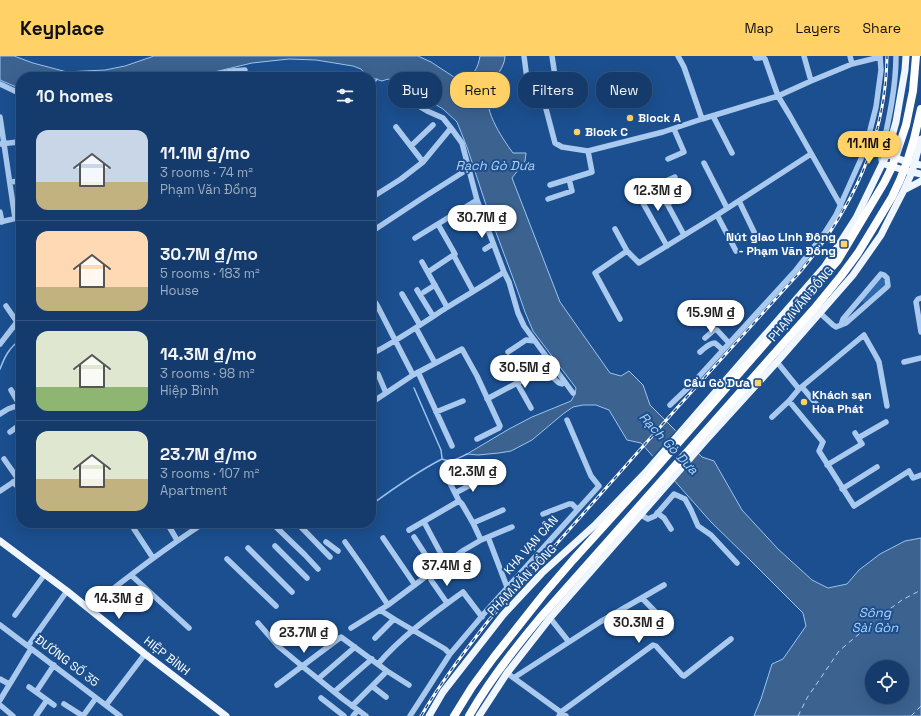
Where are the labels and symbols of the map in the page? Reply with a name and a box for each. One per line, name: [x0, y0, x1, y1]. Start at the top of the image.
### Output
place label: Block A: [638, 110, 681, 126]
marker: Block A: [625, 113, 635, 123]
place label: Block C: [585, 124, 628, 140]
marker: Block C: [572, 127, 582, 137]
pin: 11.1M ₫: [832, 131, 906, 165]
water label: Rạch Gò Dưa: [456, 157, 535, 174]
pin: 12.3M ₫: [621, 178, 695, 212]
pin: 30.7M ₫: [445, 205, 519, 239]
place label: Nút giao Linh Đông - Phạm Văn Đồng: [726, 229, 836, 259]
marker: Nút giao Linh Đông - Phạm Văn Đồng: [839, 239, 849, 249]
street label: PHẠM VĂN ĐỒNG: [765, 263, 837, 345]
pin: 15.9M ₫: [674, 300, 748, 334]
pin: 30.5M ₫: [488, 355, 562, 389]
place label: Cầu Gò Dưa: [684, 375, 750, 391]
marker: Cầu Gò Dưa: [753, 378, 763, 388]
place label: Khách sạn Hòa Phát: [812, 387, 872, 417]
marker: Khách sạn Hòa Phát: [799, 397, 809, 407]
water label: Rạch Gò Dưa: [635, 409, 702, 478]
pin: 12.3M ₫: [436, 459, 510, 493]
street label: KHA VẠN CÂN: [500, 512, 562, 578]
street label: PHẠM VĂN ĐỒNG: [484, 541, 560, 619]
pin: 37.4M ₫: [410, 553, 484, 587]
pin: 14.3M ₫: [82, 586, 156, 620]
water label: Sông Sài Gòn: [852, 604, 899, 636]
pin: 30.3M ₫: [602, 610, 676, 644]
pin: 23.7M ₫: [267, 620, 341, 654]
street label: ĐƯỜNG SỐ 35: [32, 632, 102, 690]
street label: HIỆP BÌNH: [141, 633, 193, 679]

